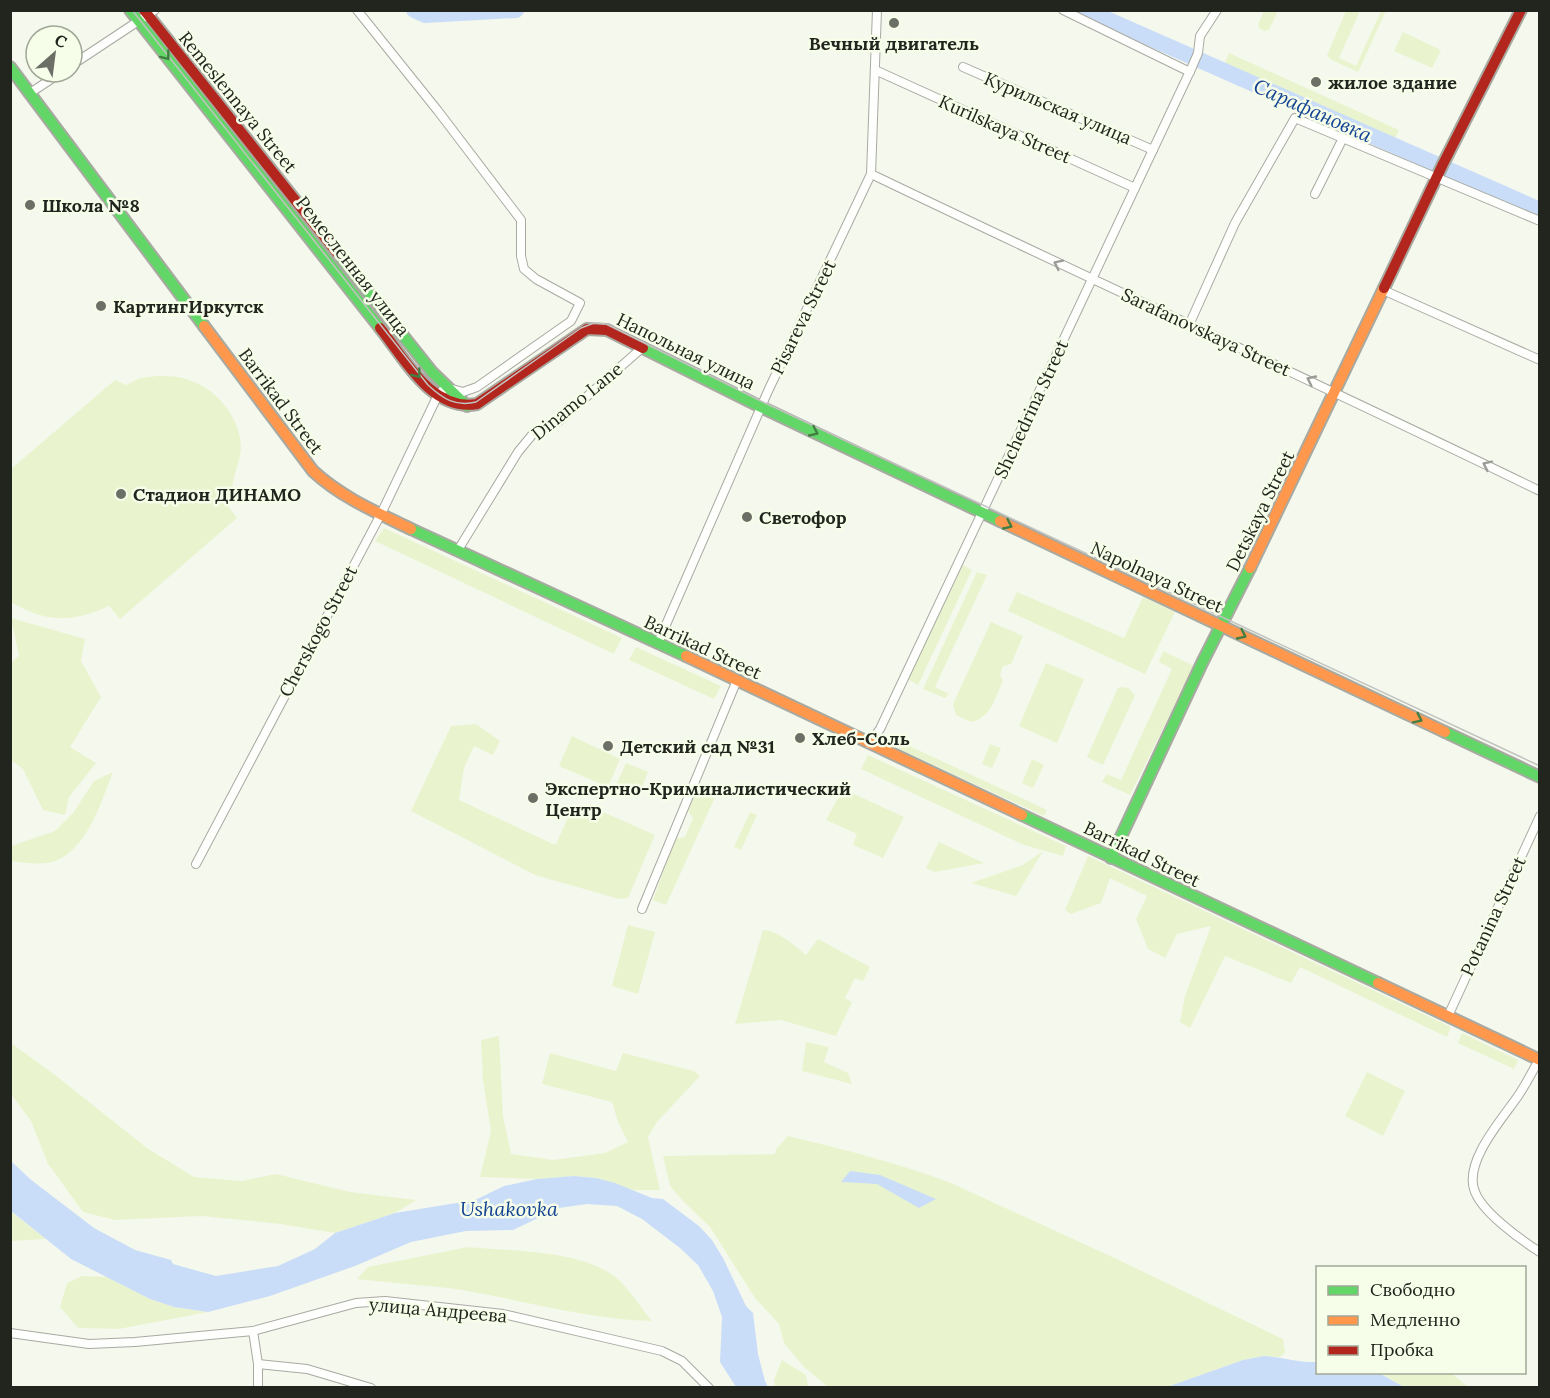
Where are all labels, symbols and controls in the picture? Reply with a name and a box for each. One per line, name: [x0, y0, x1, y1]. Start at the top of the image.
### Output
marker: Вечный двигатель: [887, 16, 901, 30]
north arrow: [24, 24, 84, 84]
street label: Remeslennaya Street: [174, 27, 302, 177]
text: С: [51, 29, 71, 52]
place label: Вечный двигатель: [809, 32, 979, 55]
one-way arrow: [159, 50, 170, 61]
street label: Курильская улица: [981, 67, 1135, 149]
place label: жилое здание: [1328, 71, 1457, 94]
water label: Сарафановка: [1250, 73, 1376, 147]
marker: жилое здание: [1309, 75, 1323, 89]
street label: Kurilskaya Street: [935, 90, 1075, 168]
street label: Ремесленная улица: [291, 191, 415, 341]
place label: Школа №8: [42, 194, 140, 217]
marker: Школа №8: [23, 198, 37, 212]
street label: Pisareva Street: [765, 256, 841, 378]
one-way arrow: [1053, 259, 1064, 271]
street label: Sarafanovskaya Street: [1118, 283, 1294, 381]
place label: КартингИркутск: [113, 295, 264, 318]
marker: КартингИркутск: [94, 299, 108, 313]
street label: Напольная улица: [613, 307, 759, 395]
street label: Shchedrina Street: [989, 336, 1073, 482]
street label: Barrikad Street: [234, 344, 328, 459]
street label: Dinamo Lane: [527, 357, 627, 445]
one-way arrow: [409, 368, 420, 379]
one-way arrow: [1307, 376, 1318, 388]
one-way arrow: [807, 425, 818, 437]
street label: Detskaya Street: [1221, 447, 1299, 575]
one-way arrow: [1482, 461, 1493, 473]
place label: Стадион ДИНАМО: [133, 483, 301, 506]
marker: Стадион ДИНАМО: [114, 487, 128, 501]
place label: Светофор: [759, 506, 847, 529]
marker: Светофор: [740, 510, 754, 524]
one-way arrow: [1002, 518, 1013, 530]
street label: Napolnaya Street: [1087, 536, 1227, 618]
street label: Cherskogo Street: [274, 561, 362, 701]
street label: Barrikad Street: [641, 610, 765, 684]
one-way arrow: [1236, 627, 1247, 639]
one-way arrow: [1412, 711, 1423, 723]
place label: Хлеб-Соль: [812, 727, 910, 750]
marker: Хлеб-Соль: [793, 731, 807, 745]
place label: Детский сад №31: [620, 735, 775, 758]
marker: Детский сад №31: [601, 739, 615, 753]
place label: Экспертно-Криминалистический Центр: [545, 777, 851, 821]
marker: Экспертно-Криминалистический Центр: [526, 791, 540, 805]
street label: Barrikad Street: [1080, 816, 1204, 892]
street label: Potanina Street: [1455, 852, 1531, 980]
water label: Ushakovka: [460, 1196, 558, 1221]
legend: [1316, 1266, 1526, 1374]
text: Свободно: [1370, 1278, 1455, 1301]
street label: улица Андреева: [368, 1293, 508, 1327]
text: Медленно: [1370, 1308, 1460, 1331]
text: Пробка: [1370, 1338, 1434, 1361]

